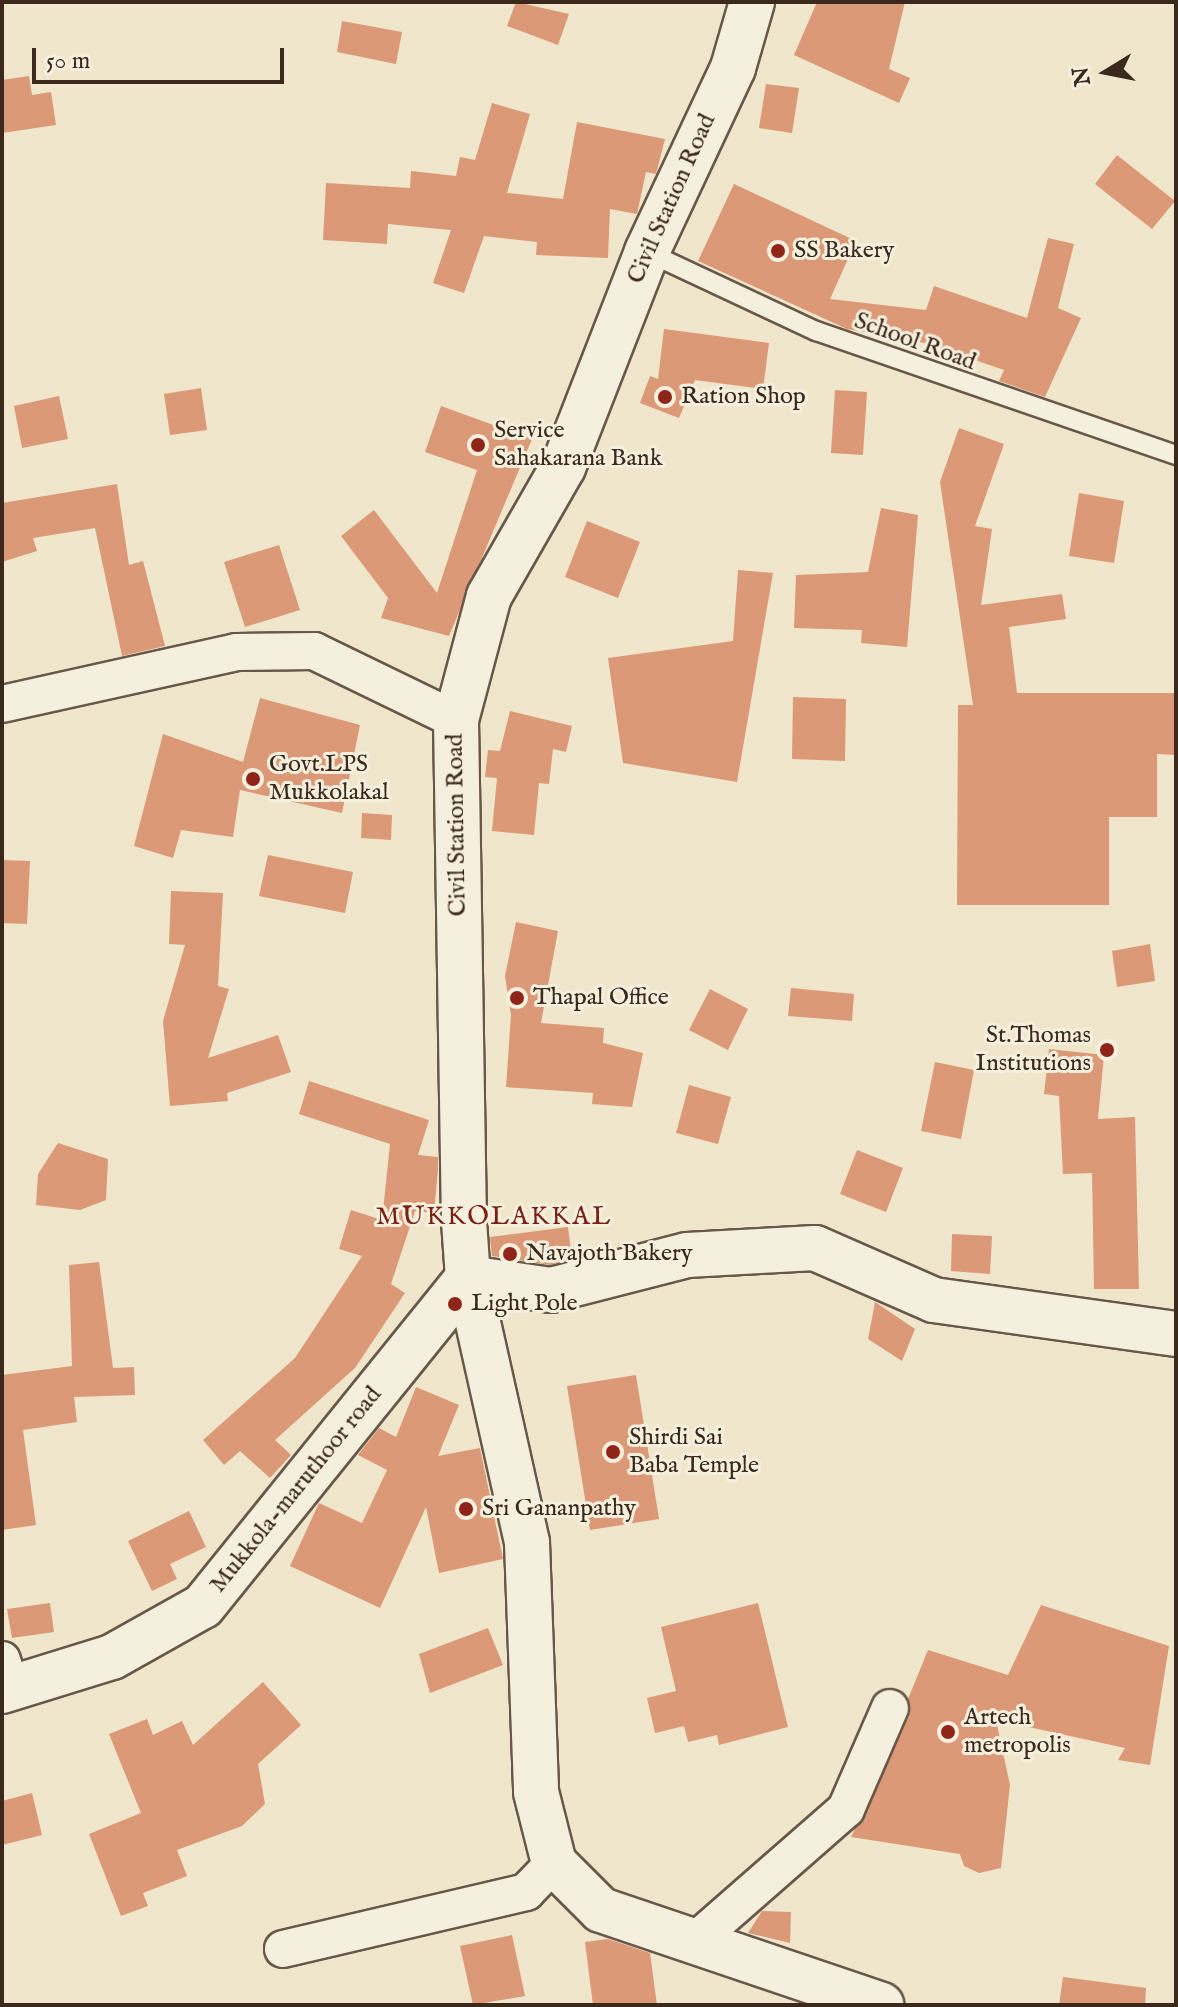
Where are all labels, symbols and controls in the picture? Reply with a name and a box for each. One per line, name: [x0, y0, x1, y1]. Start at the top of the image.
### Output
scale bar: [36, 32, 288, 82]
north arrow: [1066, 32, 1146, 112]
text: 50 m: [46, 46, 90, 77]
text: N: [1067, 64, 1098, 88]
street label: Civil Station Road: [622, 110, 722, 288]
place label: SS Bakery: [794, 237, 894, 265]
marker: SS Bakery: [769, 242, 787, 260]
street label: School Road: [850, 307, 980, 377]
place label: Ration Shop: [681, 383, 806, 411]
marker: Ration Shop: [656, 388, 674, 406]
place label: Service Sahakarana Bank: [494, 417, 662, 473]
marker: Service Sahakarana Bank: [469, 436, 487, 454]
street label: Civil Station Road: [441, 733, 473, 917]
place label: Govt.LPS Mukkolakal: [269, 751, 389, 807]
marker: Govt.LPS Mukkolakal: [244, 770, 262, 788]
place label: Thapal Office: [533, 984, 669, 1012]
marker: Thapal Office: [508, 989, 526, 1007]
place label: St.Thomas Institutions: [976, 1022, 1091, 1078]
marker: St.Thomas Institutions: [1098, 1041, 1116, 1059]
district label: MUKKOLAKKAL: [376, 1201, 612, 1233]
place label: Navajoth Bakery: [526, 1240, 693, 1268]
marker: Navajoth Bakery: [501, 1245, 519, 1263]
place label: Light Pole: [471, 1290, 577, 1318]
marker: Light Pole: [446, 1295, 464, 1313]
street label: Mukkola-maruthoor road: [204, 1381, 388, 1599]
place label: Shirdi Sai Baba Temple: [629, 1424, 759, 1480]
marker: Shirdi Sai Baba Temple: [604, 1443, 622, 1461]
place label: Sri Gananpathy: [482, 1495, 636, 1523]
marker: Sri Gananpathy: [457, 1500, 475, 1518]
place label: Artech metropolis: [964, 1704, 1071, 1760]
marker: Artech metropolis: [939, 1723, 957, 1741]

